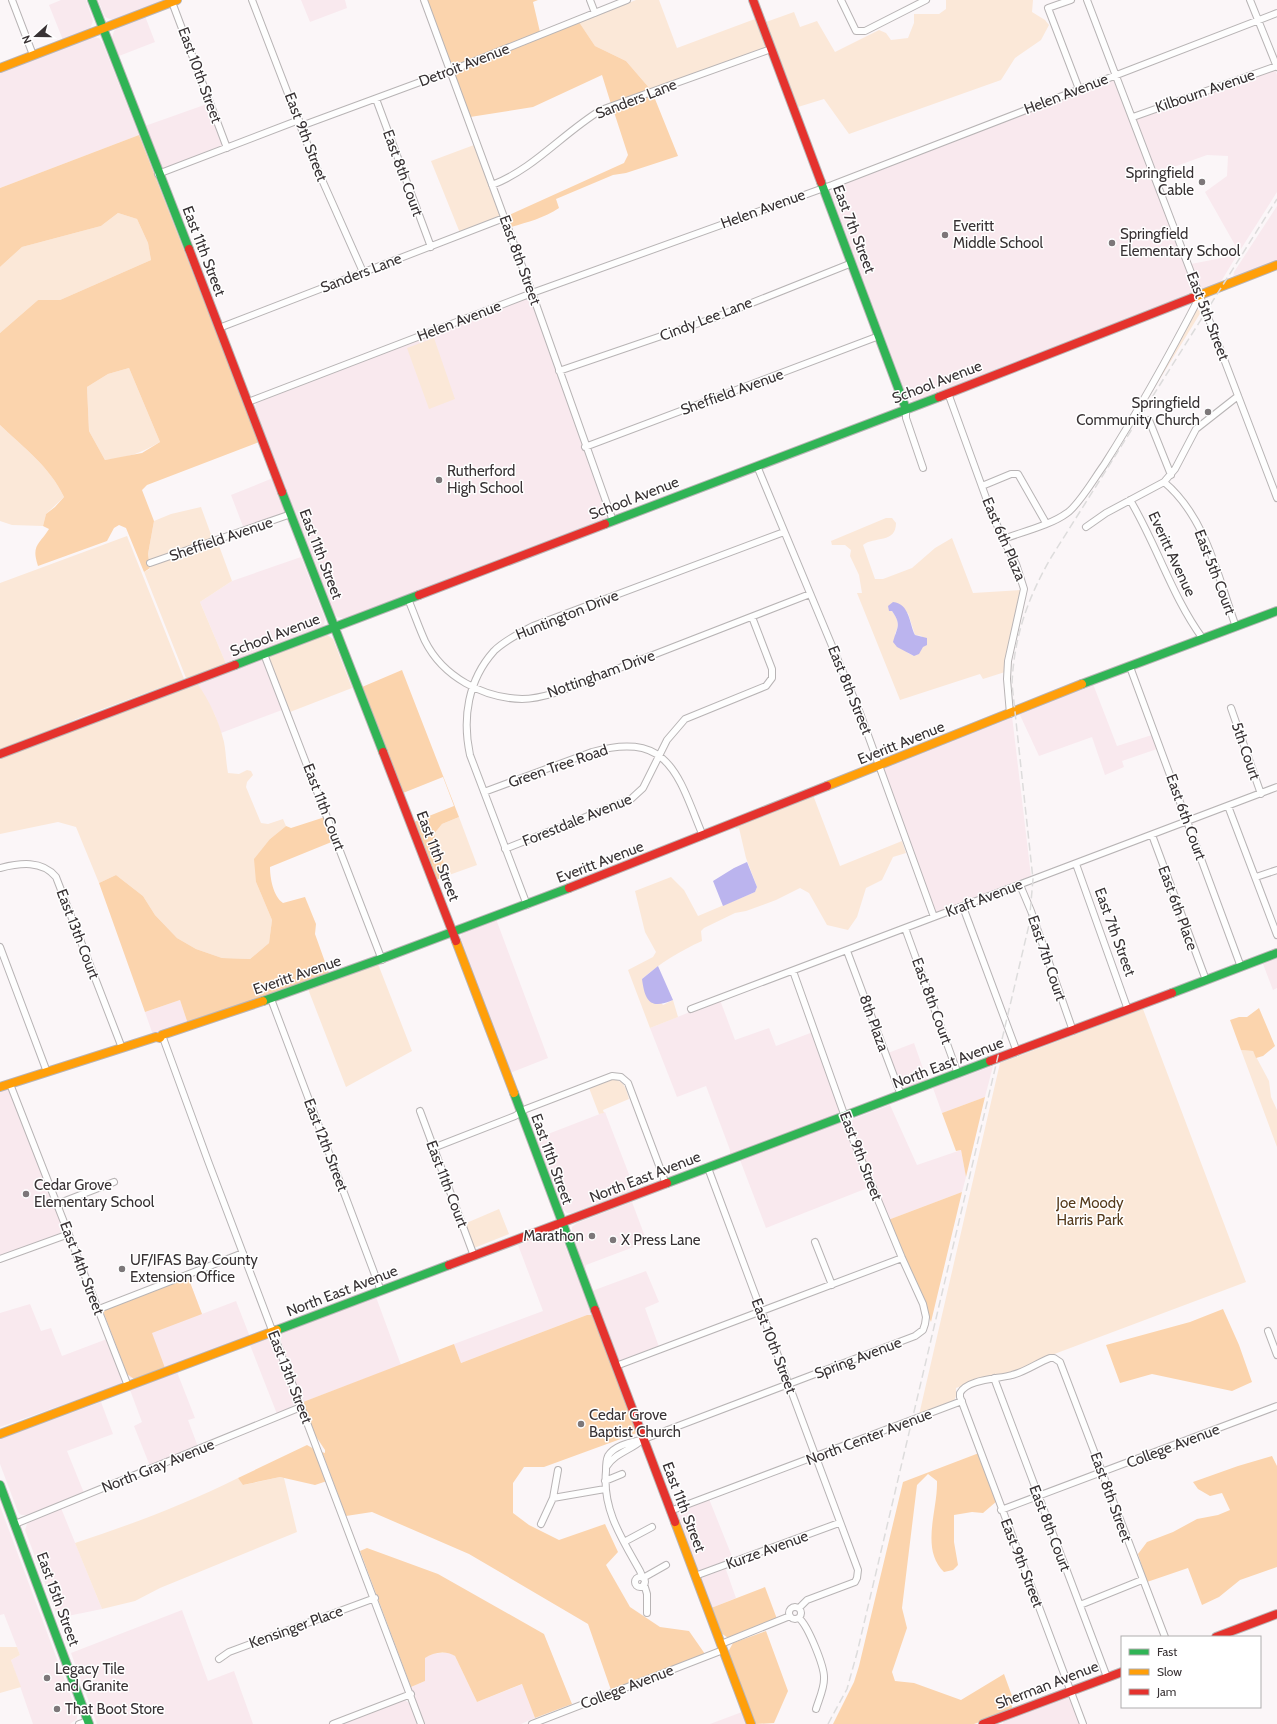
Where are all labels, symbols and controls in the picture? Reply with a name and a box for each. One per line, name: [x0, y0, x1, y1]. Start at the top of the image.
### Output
north arrow: [16, 16, 56, 56]
street label: East 10th Street: [174, 25, 226, 125]
text: N: [19, 33, 35, 46]
street label: Detroit Avenue: [416, 39, 512, 91]
street label: Kilbourn Avenue: [1153, 65, 1257, 116]
street label: Helen Avenue: [1021, 70, 1111, 118]
street label: Sanders Lane: [593, 75, 679, 123]
street label: East 9th Street: [281, 90, 331, 184]
street label: East 8th Court: [379, 127, 427, 219]
place label: Springfield Cable: [1126, 164, 1194, 199]
marker: Springfield Cable: [1197, 177, 1207, 187]
street label: East 7th Street: [829, 182, 879, 276]
street label: Helen Avenue: [718, 185, 808, 233]
street label: East 11th Street: [179, 203, 229, 299]
street label: East 8th Street: [495, 213, 545, 307]
place label: Everitt Middle School: [953, 217, 1044, 252]
place label: Springfield Elementary School: [1120, 225, 1241, 260]
marker: Everitt Middle School: [940, 230, 950, 240]
marker: Springfield Elementary School: [1107, 238, 1117, 248]
street label: Sanders Lane: [318, 249, 404, 297]
street label: East 5th Street: [1183, 269, 1233, 363]
street label: Cindy Lee Lane: [657, 293, 755, 345]
street label: Helen Avenue: [414, 297, 504, 345]
street label: School Avenue: [890, 357, 985, 407]
street label: Sheffield Avenue: [678, 365, 786, 419]
place label: Springfield Community Church: [1076, 394, 1200, 429]
marker: Springfield Community Church: [1203, 407, 1213, 417]
place label: Rutherford High School: [447, 462, 524, 497]
street label: School Avenue: [587, 473, 682, 523]
marker: Rutherford High School: [434, 475, 444, 485]
street label: East 6th Plaza: [978, 495, 1030, 584]
street label: East 11th Street: [296, 506, 346, 602]
street label: Everitt Avenue: [1144, 509, 1200, 600]
street label: Sheffield Avenue: [167, 513, 275, 565]
street label: East 5th Court: [1191, 527, 1239, 617]
street label: Huntington Drive: [513, 586, 621, 644]
street label: School Avenue: [228, 610, 323, 660]
street label: East 8th Street: [824, 643, 876, 737]
street label: Nottingham Drive: [545, 646, 658, 702]
street label: Everitt Avenue: [855, 717, 947, 769]
street label: 5th Court: [1228, 720, 1264, 782]
street label: Green Tree Road: [506, 741, 610, 791]
street label: East 11th Court: [299, 761, 349, 853]
street label: East 6th Court: [1162, 772, 1210, 862]
street label: Forestdale Avenue: [520, 790, 635, 850]
street label: East 11th Street: [413, 808, 463, 904]
street label: Everitt Avenue: [554, 837, 646, 887]
street label: East 6th Place: [1154, 863, 1202, 953]
street label: Kraft Avenue: [943, 875, 1025, 921]
street label: East 7th Street: [1091, 885, 1139, 979]
street label: East 13th Court: [53, 887, 103, 981]
street label: East 7th Court: [1024, 913, 1070, 1003]
street label: Everitt Avenue: [251, 951, 344, 998]
street label: East 8th Court: [908, 955, 956, 1047]
street label: 8th Plaza: [855, 992, 893, 1055]
street label: North East Avenue: [890, 1033, 1006, 1092]
street label: East 12th Street: [300, 1096, 352, 1194]
street label: East 9th Street: [836, 1109, 886, 1203]
street label: East 11th Street: [527, 1111, 577, 1207]
street label: East 11th Court: [422, 1138, 472, 1230]
street label: North East Avenue: [587, 1147, 703, 1206]
place label: Cedar Grove Elementary School: [34, 1176, 155, 1211]
marker: Cedar Grove Elementary School: [21, 1189, 31, 1199]
park label: Joe Moody Harris Park: [1055, 1194, 1124, 1229]
street label: East 14th Street: [56, 1219, 108, 1317]
place label: Marathon: [523, 1227, 584, 1245]
marker: Marathon: [587, 1231, 597, 1241]
place label: X Press Lane: [621, 1231, 701, 1249]
marker: X Press Lane: [608, 1235, 618, 1245]
place label: UF/IFAS Bay County Extension Office: [130, 1251, 258, 1286]
street label: North East Avenue: [284, 1261, 400, 1320]
marker: UF/IFAS Bay County Extension Office: [117, 1264, 127, 1274]
street label: East 10th Street: [748, 1296, 800, 1396]
street label: East 13th Street: [264, 1328, 316, 1426]
street label: Spring Avenue: [812, 1333, 904, 1383]
street label: North Center Avenue: [804, 1405, 935, 1469]
place label: Cedar Grove Baptist Church: [589, 1406, 681, 1441]
marker: Cedar Grove Baptist Church: [576, 1419, 586, 1429]
street label: College Avenue: [1124, 1420, 1222, 1472]
street label: North Gray Avenue: [99, 1435, 217, 1497]
street label: East 8th Street: [1086, 1450, 1136, 1544]
street label: East 11th Street: [659, 1459, 709, 1555]
street label: East 8th Court: [1025, 1482, 1075, 1574]
street label: East 9th Street: [997, 1516, 1047, 1610]
street label: Kurze Avenue: [723, 1527, 811, 1573]
street label: East 15th Street: [33, 1550, 83, 1648]
street label: Kensinger Place: [247, 1602, 346, 1652]
legend: [1121, 1636, 1261, 1708]
text: Fast: [1157, 1644, 1177, 1659]
street label: Sherman Avenue: [993, 1657, 1101, 1713]
place label: Legacy Tile and Granite: [55, 1660, 129, 1695]
street label: College Avenue: [578, 1661, 676, 1713]
text: Slow: [1157, 1664, 1182, 1679]
marker: Legacy Tile and Granite: [42, 1673, 52, 1683]
text: Jam: [1156, 1684, 1176, 1699]
place label: That Boot Store: [65, 1700, 165, 1718]
marker: That Boot Store: [52, 1704, 62, 1714]

